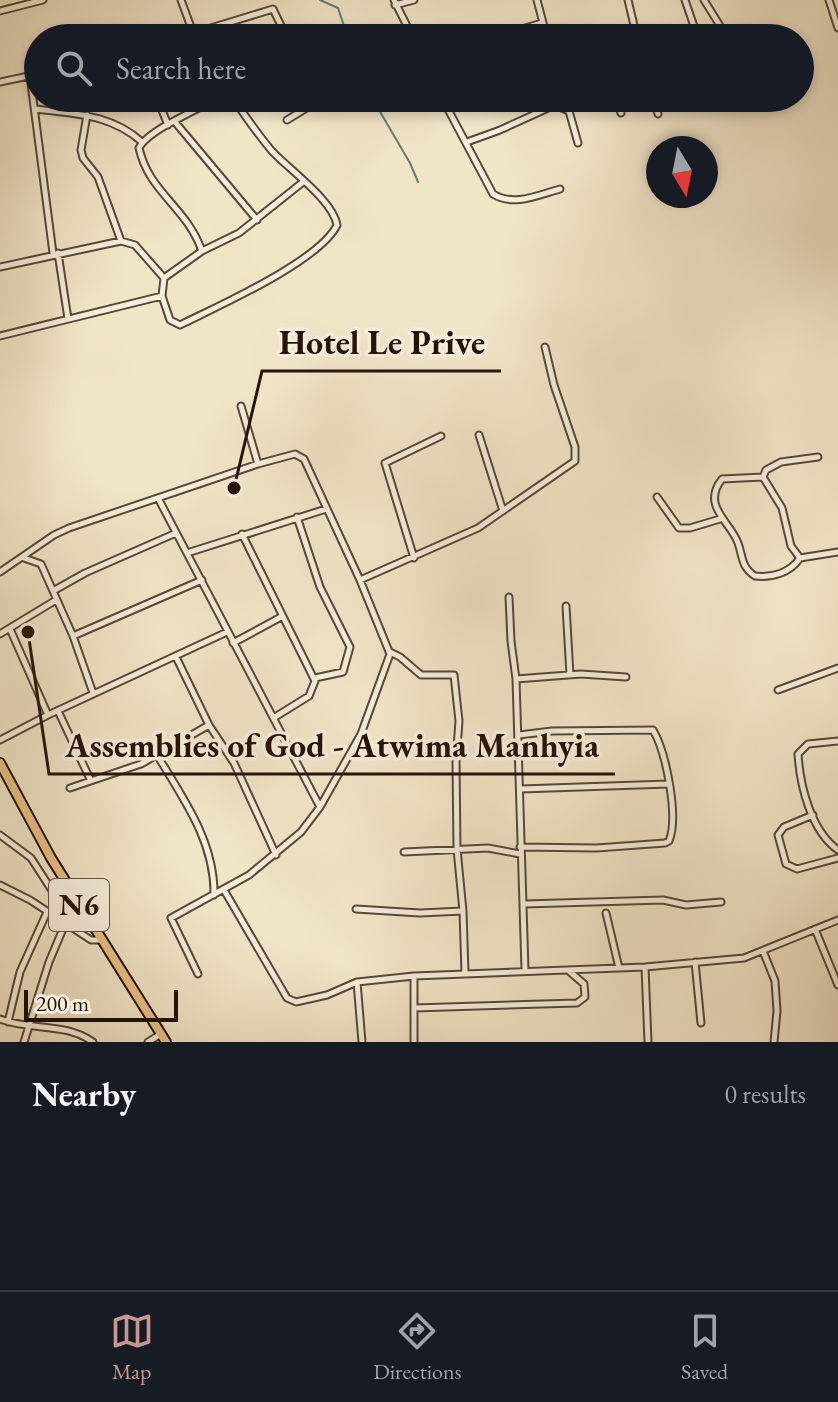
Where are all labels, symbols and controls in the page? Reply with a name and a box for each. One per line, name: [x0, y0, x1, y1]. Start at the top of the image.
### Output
search box: [24, 24, 814, 112]
icon: search: [52, 46, 96, 90]
text: Search here: [116, 49, 246, 88]
north arrow: [646, 136, 718, 208]
callout: Hotel Le Prive: [262, 313, 501, 371]
text: Hotel Le Prive: [279, 320, 485, 364]
callout: Assemblies of God - Atwima Manhyia: [49, 716, 615, 774]
text: Assemblies of God - Atwima Manhyia: [64, 723, 600, 767]
road number: N6: [49, 879, 109, 931]
scale bar: [24, 986, 178, 1022]
text: 200 m: [36, 989, 89, 1018]
text: Nearby: [32, 1072, 136, 1116]
text: 0 results: [725, 1077, 806, 1111]
tab: Map: [110, 1309, 154, 1386]
tab: Directions: [373, 1309, 462, 1386]
tab: Saved: [681, 1309, 728, 1386]

